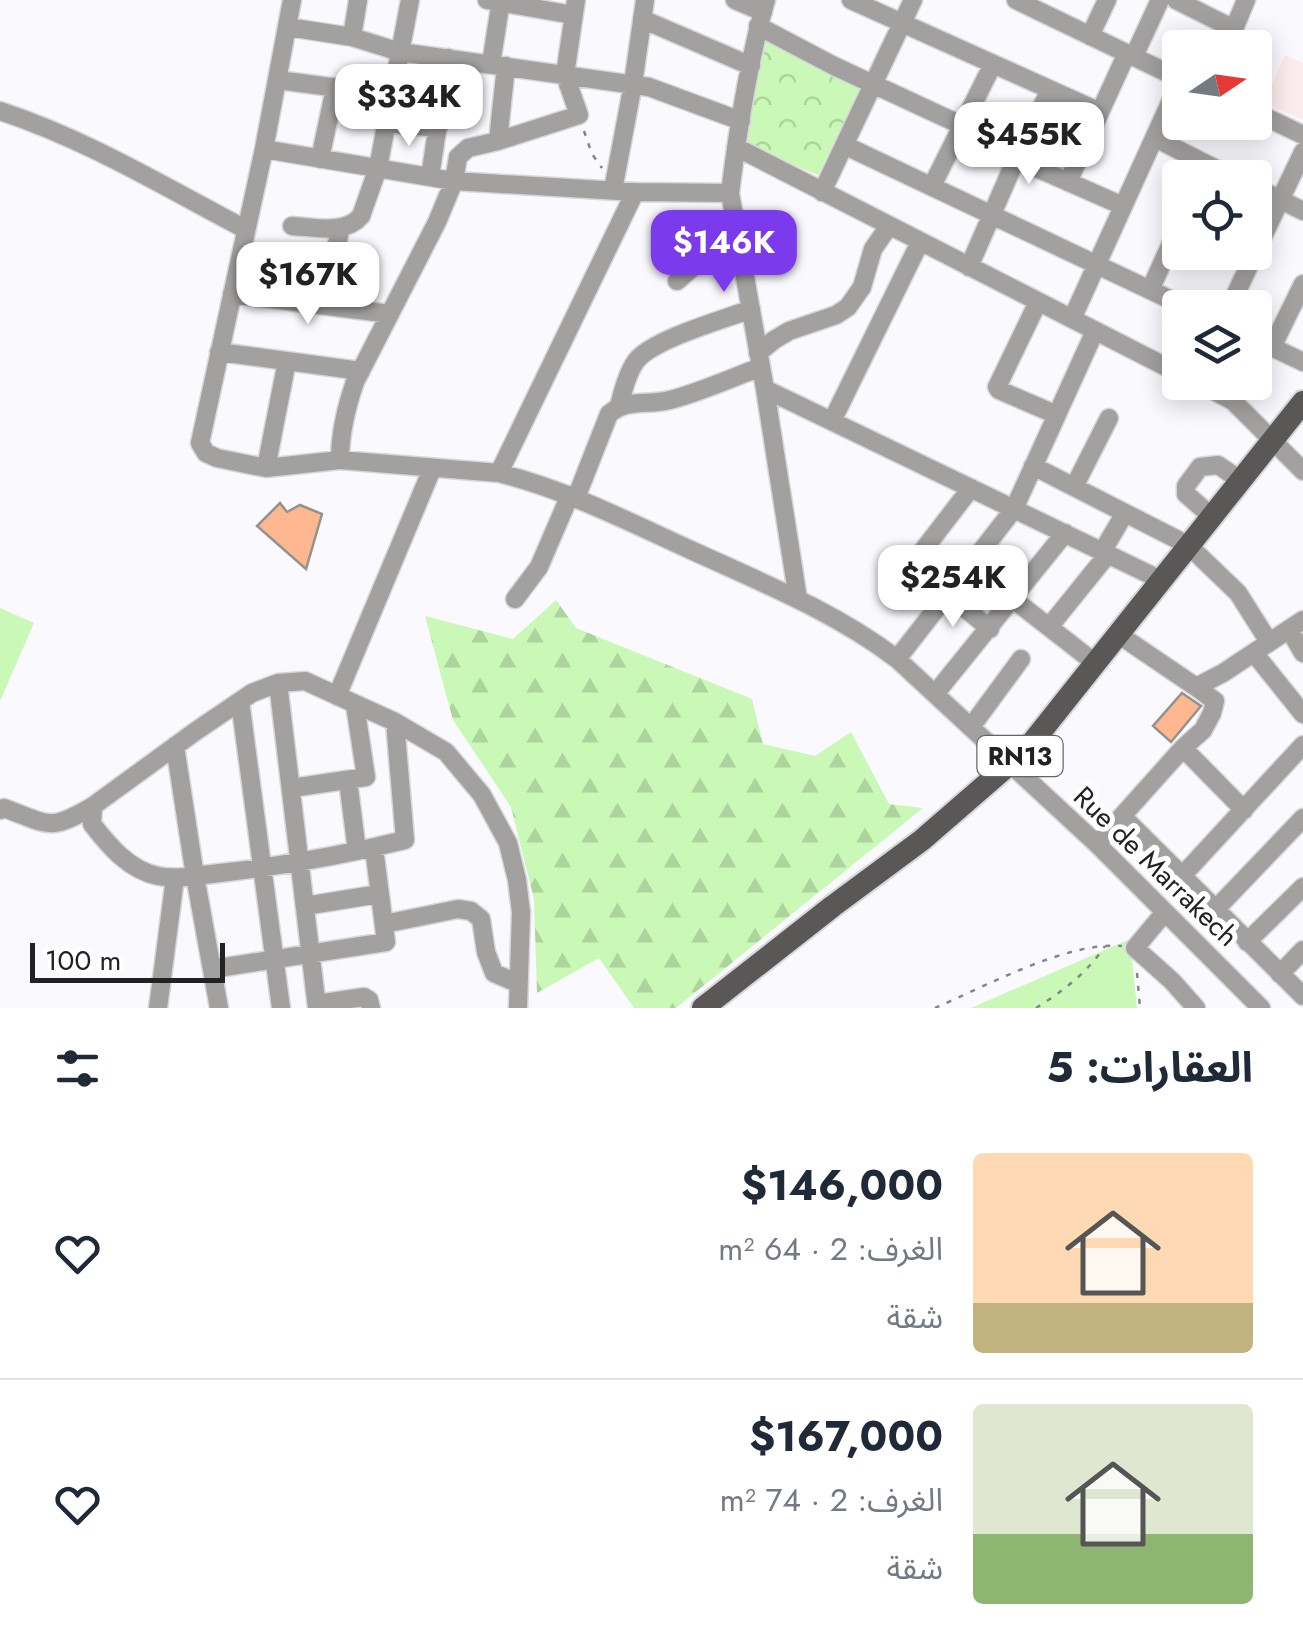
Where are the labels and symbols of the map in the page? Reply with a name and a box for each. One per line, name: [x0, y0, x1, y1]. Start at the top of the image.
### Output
north arrow: [1162, 30, 1272, 140]
pin: $334K: [339, 64, 479, 149]
pin: $455K: [959, 102, 1099, 187]
pin: $146K: [654, 210, 794, 295]
pin: $167K: [238, 242, 378, 327]
pin: $254K: [883, 545, 1023, 630]
road number: RN13: [978, 736, 1062, 776]
street label: Rue de Marrakech: [1064, 777, 1247, 956]
scale bar: [30, 938, 225, 983]

